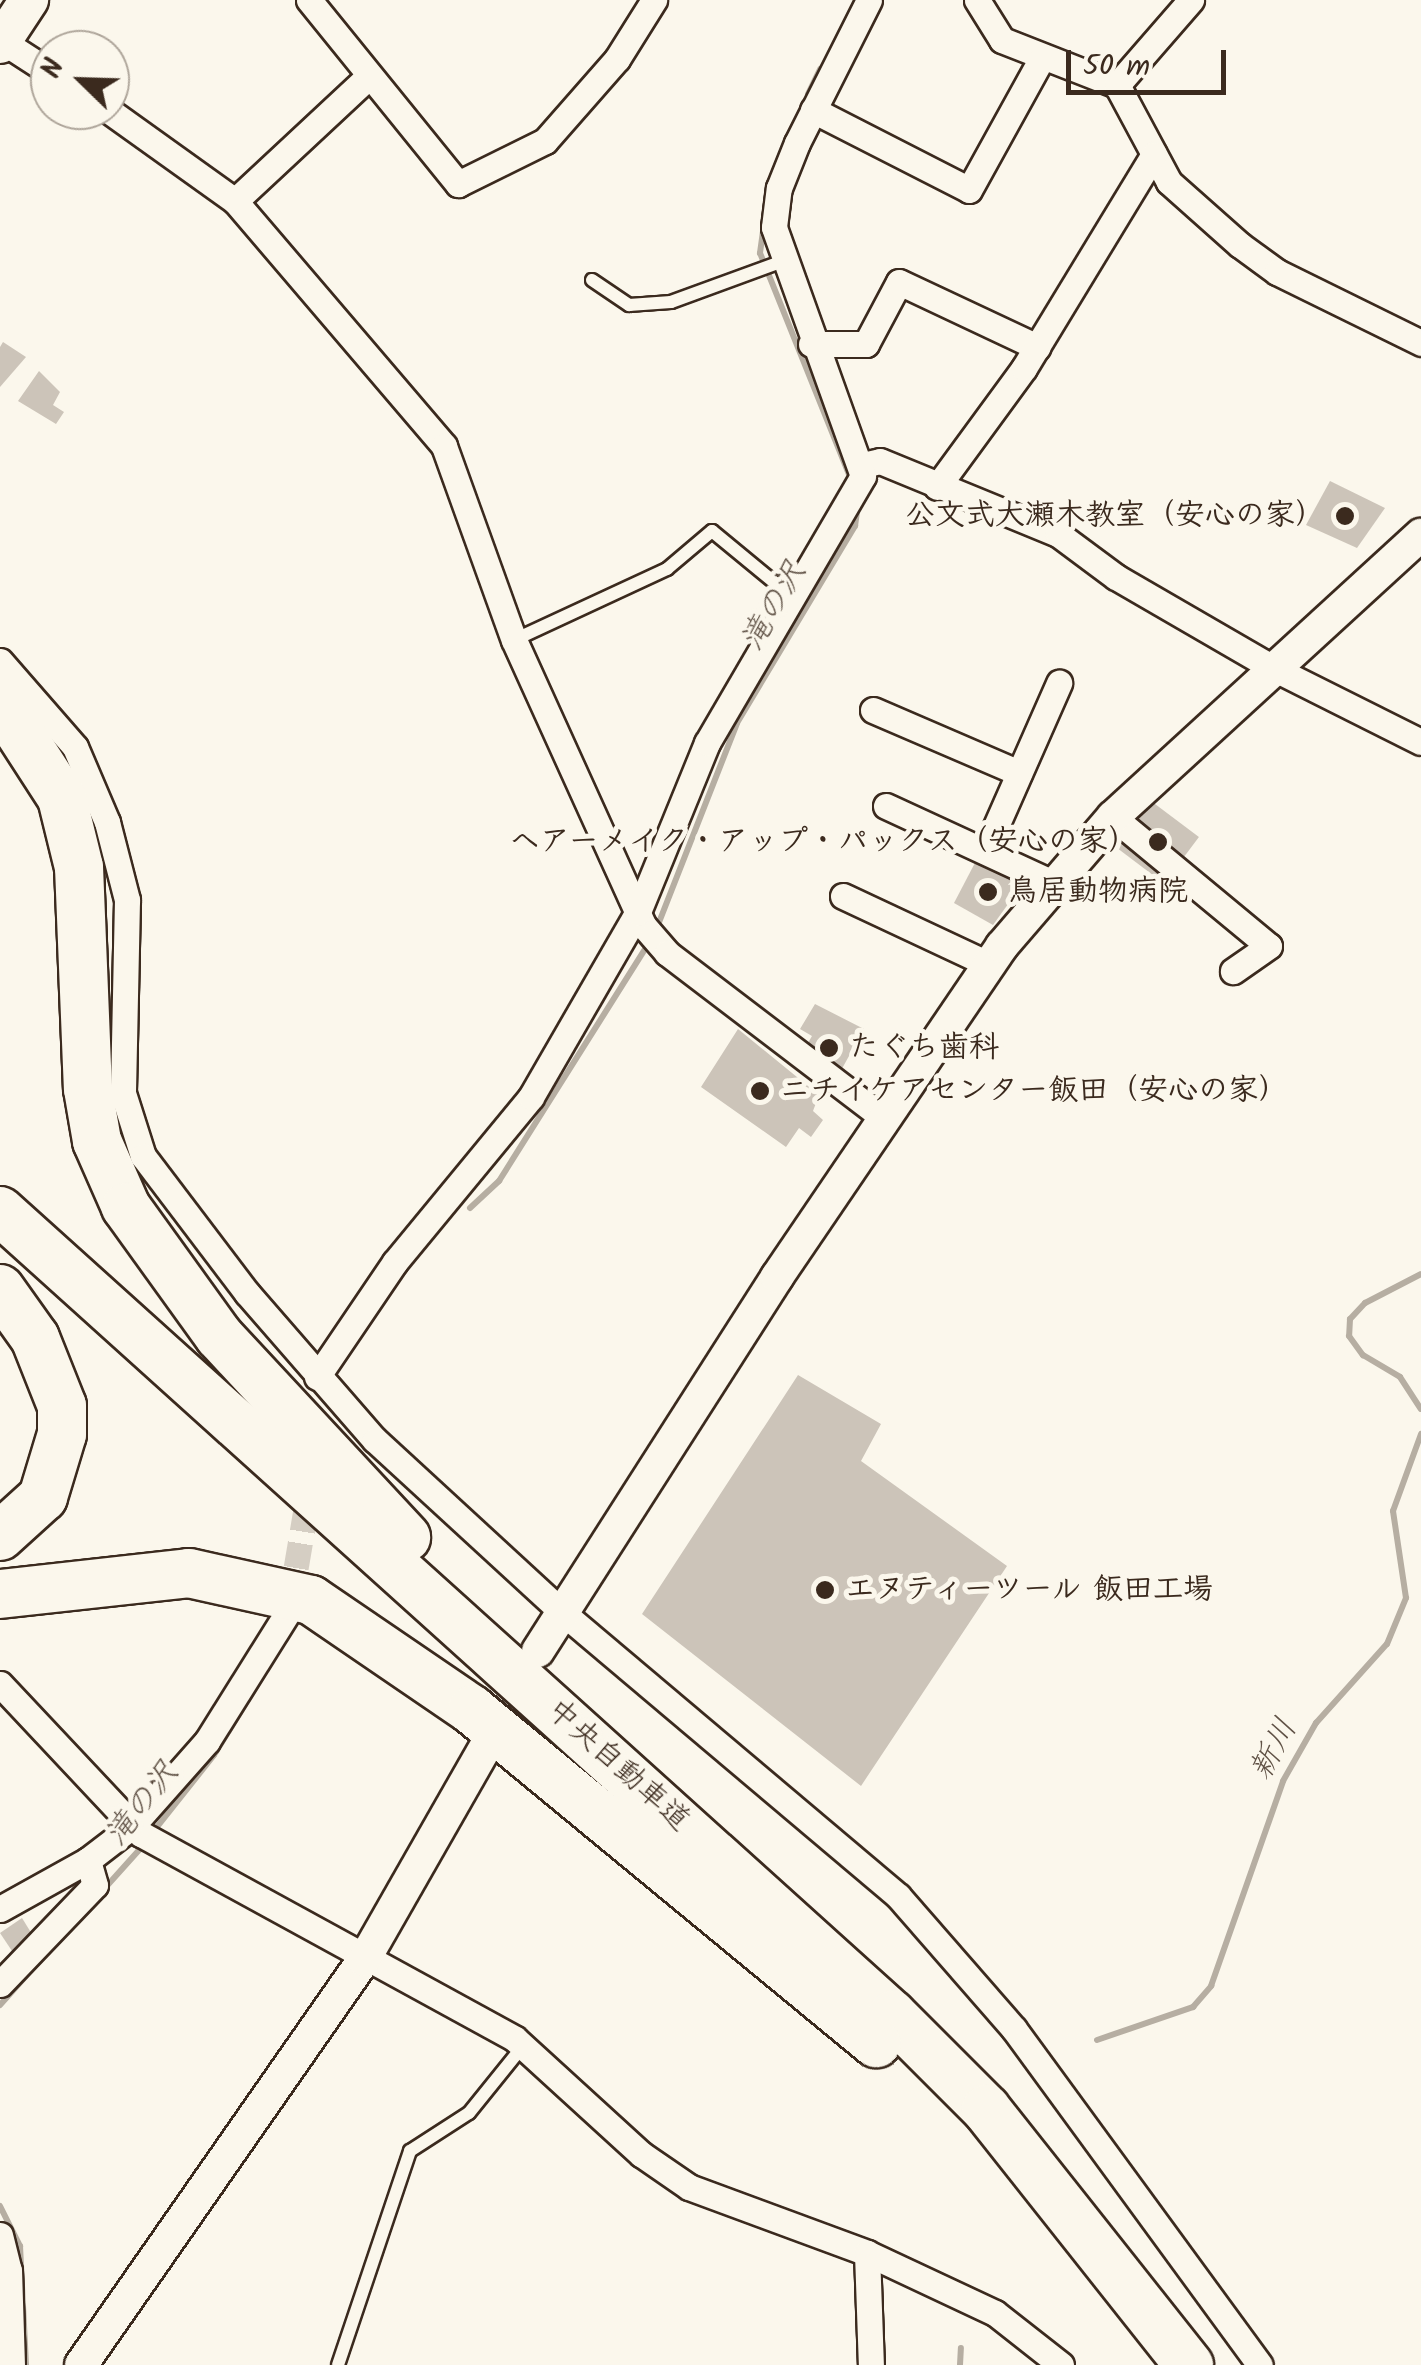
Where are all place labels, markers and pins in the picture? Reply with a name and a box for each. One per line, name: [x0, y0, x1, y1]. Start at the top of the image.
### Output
place label: 公文式大瀬木教室（安心の家）: [905, 498, 1325, 534]
marker: 公文式大瀬木教室（安心の家）: [1334, 505, 1356, 527]
place label: ヘアーメイク・アップ・パックス（安心の家）: [509, 824, 1138, 860]
marker: ヘアーメイク・アップ・パックス（安心の家）: [1147, 831, 1169, 853]
place label: 鳥居動物病院: [1008, 874, 1188, 910]
marker: 鳥居動物病院: [977, 881, 999, 903]
place label: たぐち歯科: [849, 1030, 999, 1066]
marker: たぐち歯科: [818, 1037, 840, 1059]
place label: ニチイケアセンター飯田（安心の家）: [780, 1073, 1290, 1109]
marker: ニチイケアセンター飯田（安心の家）: [749, 1080, 771, 1102]
place label: エヌティーツール 飯田工場: [845, 1572, 1217, 1608]
marker: エヌティーツール 飯田工場: [814, 1579, 836, 1601]

